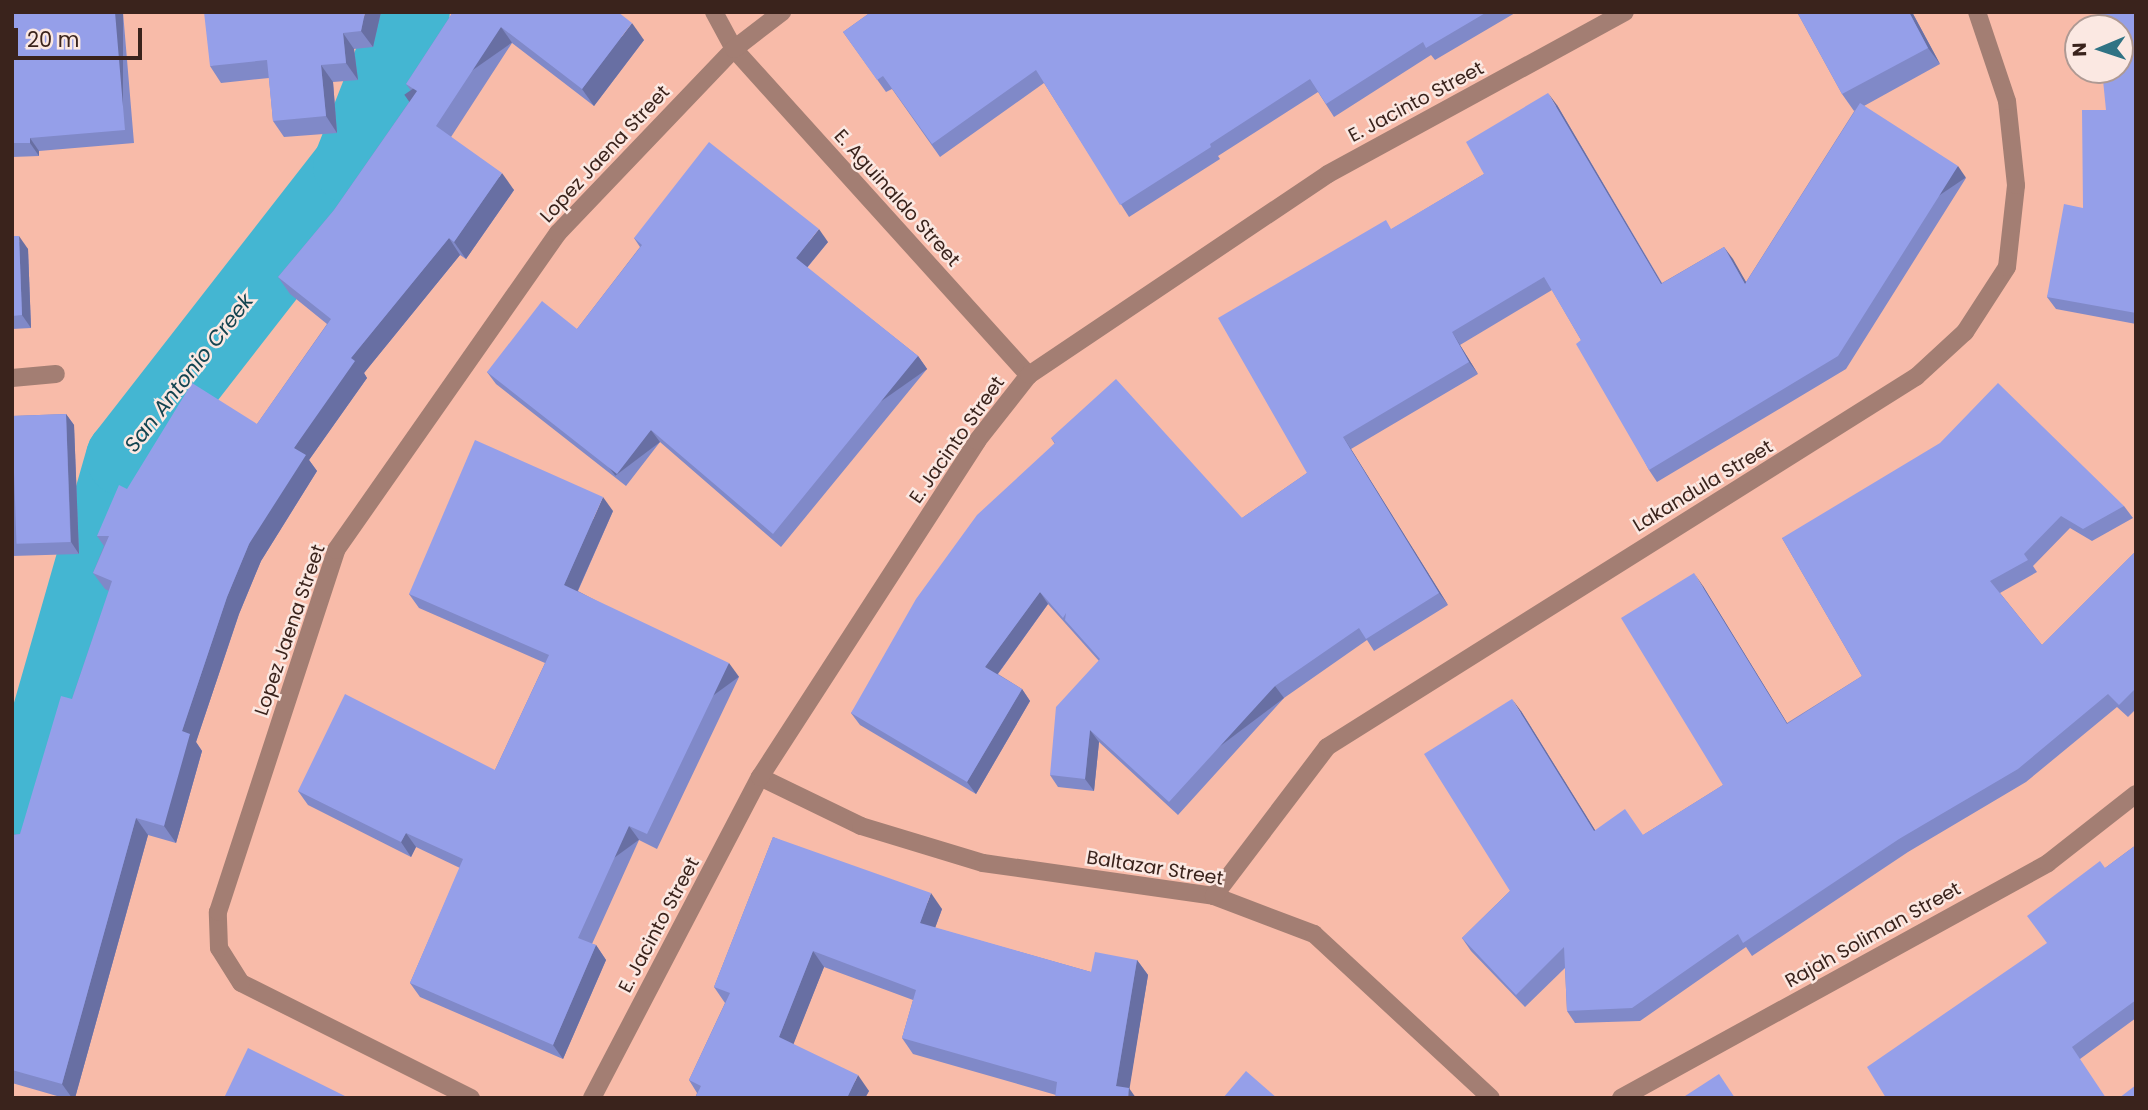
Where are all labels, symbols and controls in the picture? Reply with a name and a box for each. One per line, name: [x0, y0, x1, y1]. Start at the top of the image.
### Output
scale bar: [18, 14, 145, 58]
north arrow: [2064, 14, 2134, 84]
text: 20 m: [27, 25, 80, 54]
text: N: [2066, 42, 2093, 57]
street label: E. Jacinto Street: [1344, 57, 1488, 147]
street label: Lopez Jaena Street: [536, 81, 674, 227]
street label: E. Aguinaldo Street: [829, 125, 965, 271]
water label: San Antonio Creek: [119, 289, 259, 457]
street label: E. Jacinto Street: [905, 372, 1009, 508]
street label: Lakandula Street: [1629, 435, 1777, 537]
street label: Lopez Jaena Street: [250, 542, 330, 718]
street label: Baltazar Street: [1085, 846, 1225, 890]
street label: E. Jacinto Street: [614, 853, 704, 997]
street label: Rajah Soliman Street: [1781, 877, 1965, 993]

